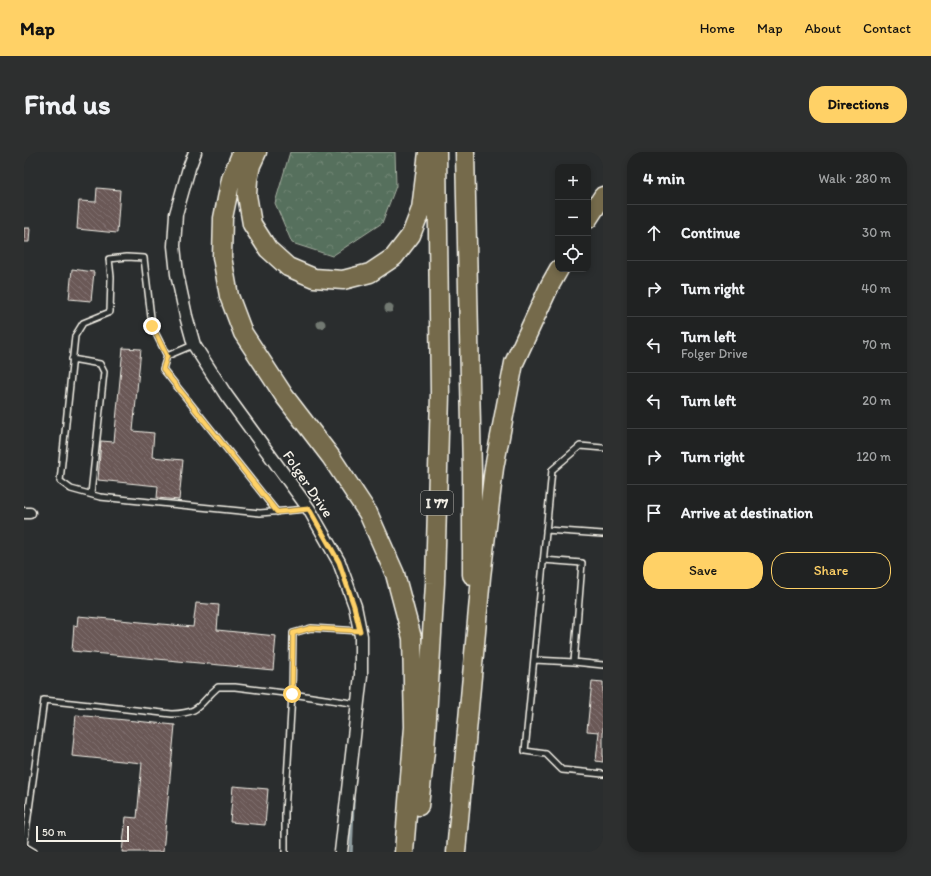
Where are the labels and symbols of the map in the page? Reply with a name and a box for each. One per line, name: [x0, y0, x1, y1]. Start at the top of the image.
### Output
route end: [143, 317, 161, 335]
street label: Folger Drive: [279, 447, 337, 521]
road number: I 77: [421, 491, 453, 515]
route start: [283, 685, 301, 703]
scale bar: [36, 824, 129, 843]

